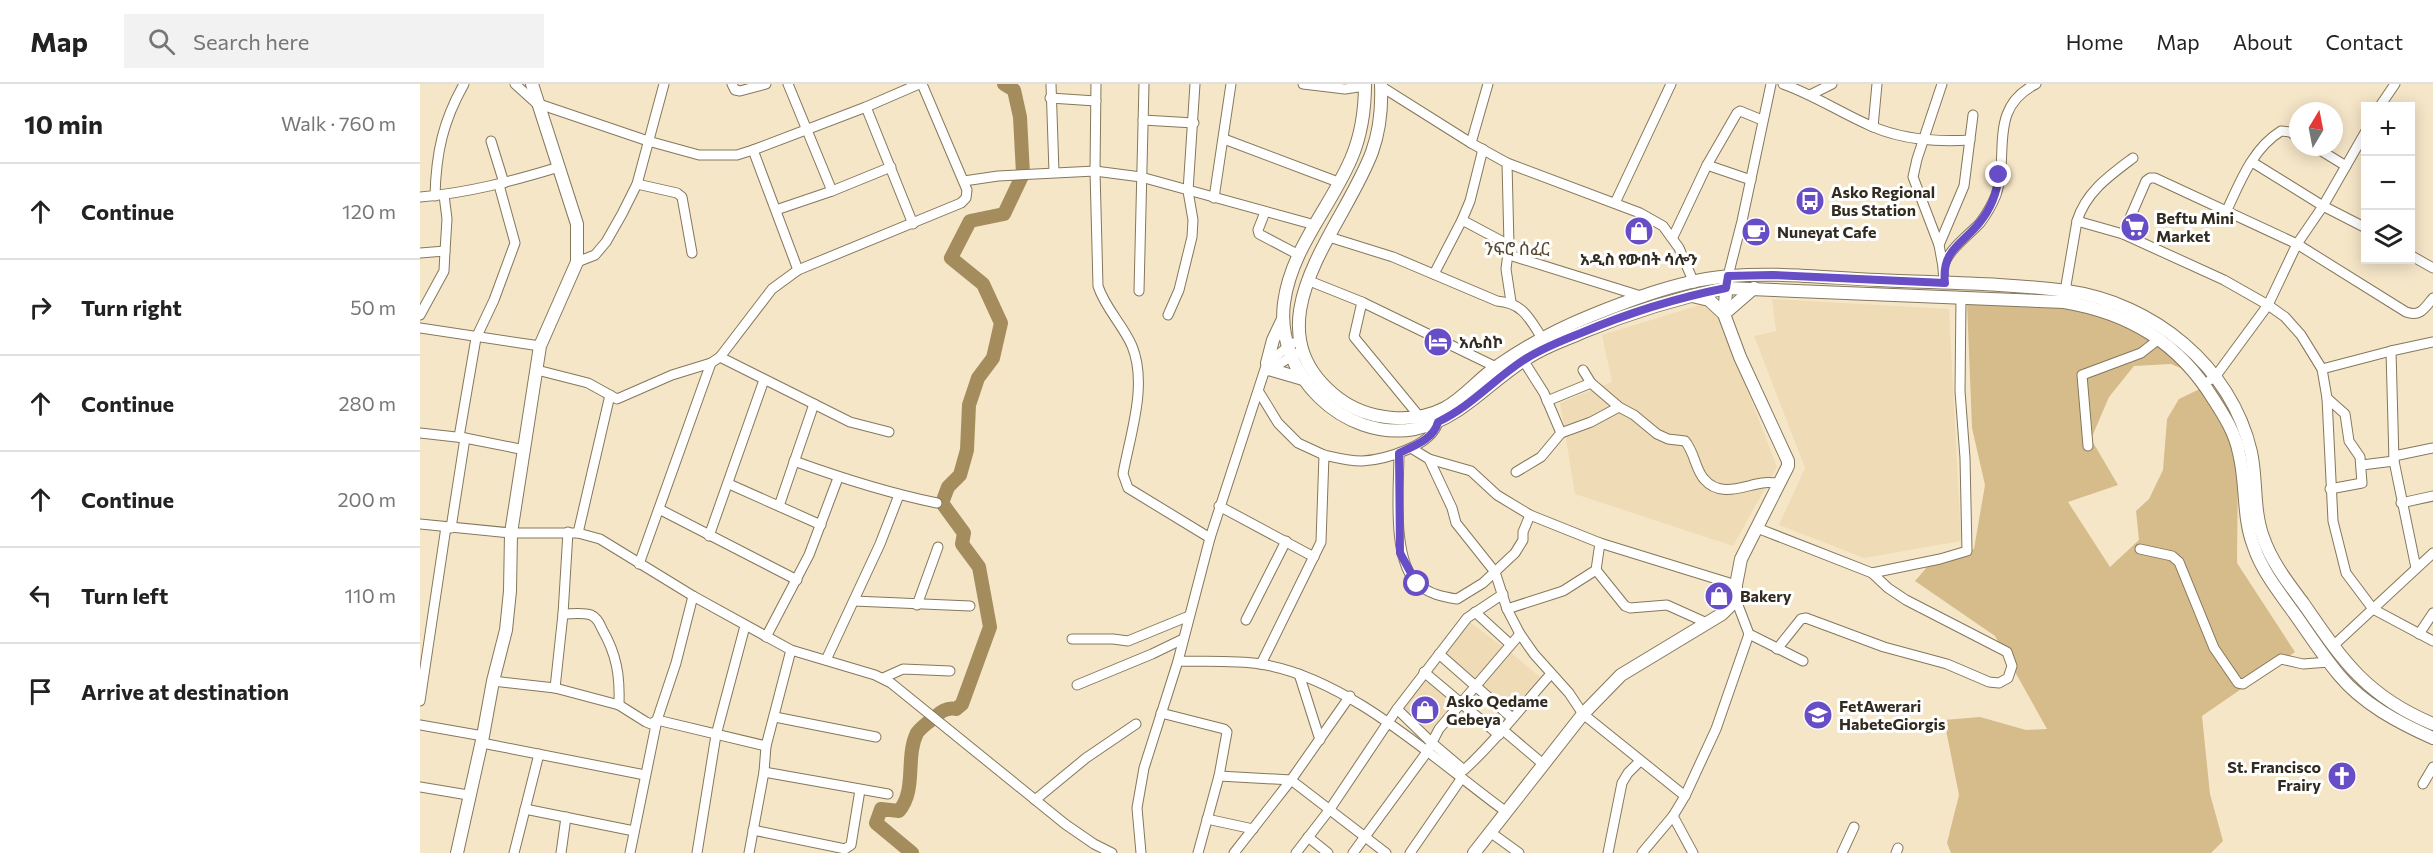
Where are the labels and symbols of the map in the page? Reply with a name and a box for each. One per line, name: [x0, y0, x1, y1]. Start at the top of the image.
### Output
north arrow: [2289, 102, 2343, 156]
route end: [1985, 161, 2011, 187]
place label: Asko Regional Bus Station: [1831, 182, 1935, 219]
bus stop icon: Asko Regional Bus Station: [1794, 185, 1826, 217]
place label: Beftu Mini Market: [2156, 208, 2234, 245]
supermarket icon: Beftu Mini Market: [2119, 211, 2151, 243]
shop icon: አዲስ የውበት ሳሎን: [1623, 215, 1655, 247]
cafe icon: Nuneyat Cafe: [1740, 216, 1772, 248]
place label: Nuneyat Cafe: [1777, 222, 1876, 241]
district label: ንፍሮ ሰፈር: [1484, 237, 1550, 259]
place label: አዲስ የውበት ሳሎን: [1580, 249, 1698, 268]
hotel icon: አሌስኮ: [1422, 326, 1454, 358]
place label: አሌስኮ: [1459, 332, 1503, 351]
route start: [1403, 570, 1429, 596]
shop icon: Bakery: [1703, 580, 1735, 612]
place label: Bakery: [1740, 586, 1792, 605]
place label: Asko Qedame Gebeya: [1446, 691, 1548, 728]
shop icon: Asko Qedame Gebeya: [1409, 694, 1441, 726]
place label: FetAwerari HabeteGiorgis: [1839, 696, 1945, 733]
school or university icon: FetAwerari HabeteGiorgis: [1802, 699, 1834, 731]
place label: St. Francisco Frairy: [2227, 757, 2321, 794]
church icon: St. Francisco Frairy: [2326, 760, 2358, 792]

